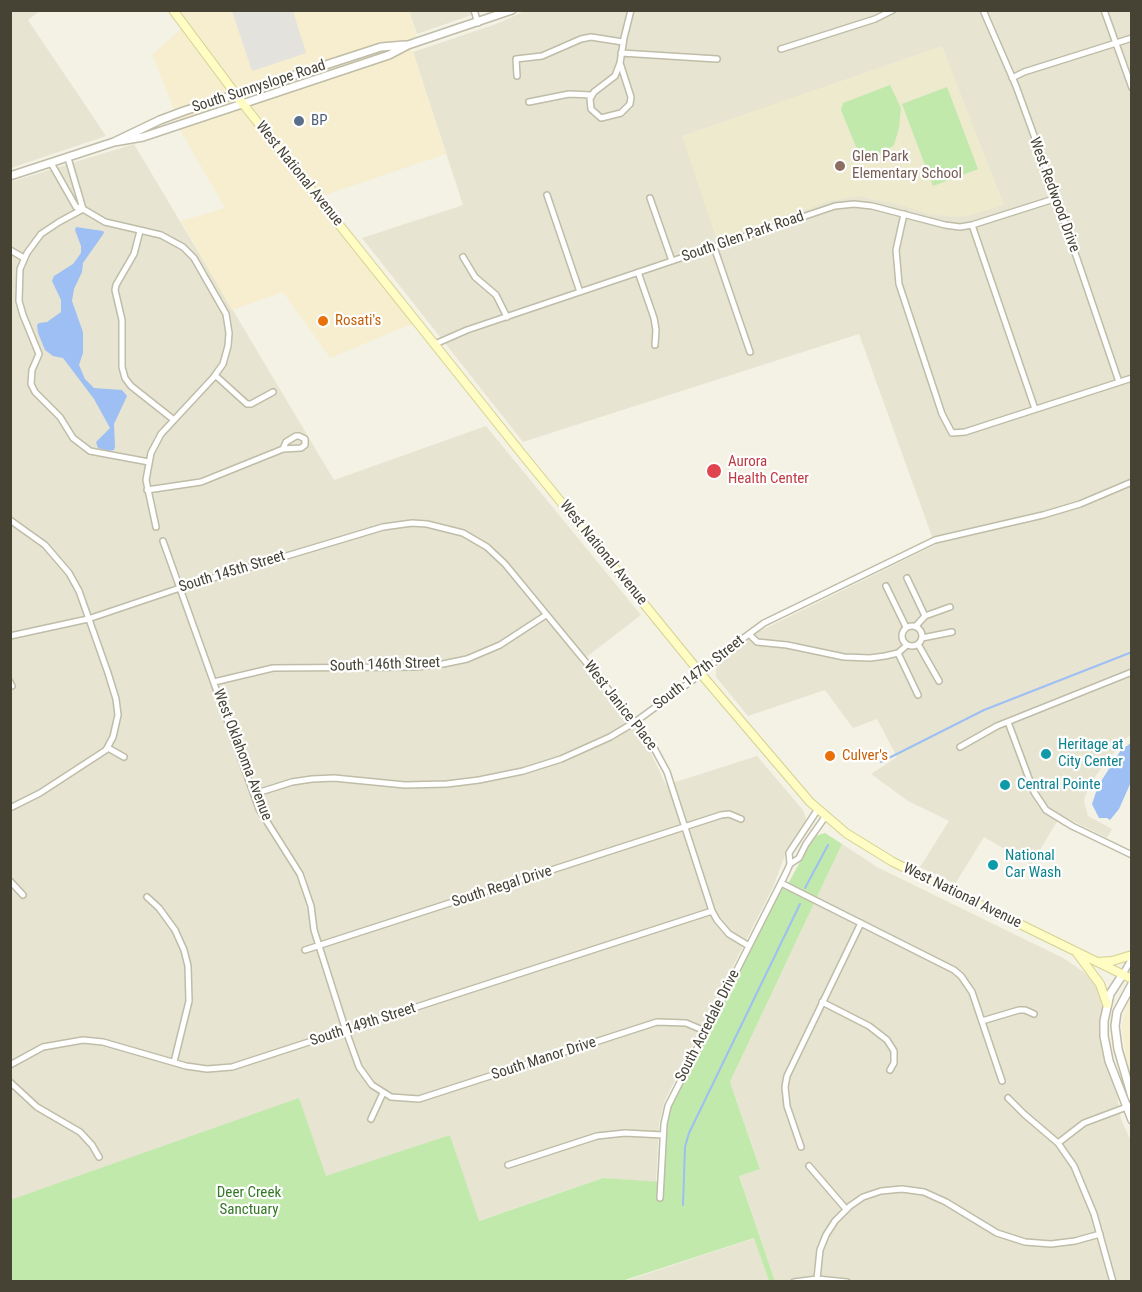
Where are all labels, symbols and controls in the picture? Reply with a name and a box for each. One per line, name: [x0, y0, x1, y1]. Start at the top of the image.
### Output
street label: South Sunnyslope Road: [190, 57, 328, 117]
place label: BP: [311, 112, 328, 130]
marker: BP: [292, 114, 306, 128]
street label: West National Avenue: [251, 118, 347, 230]
street label: West Redwood Drive: [1025, 135, 1083, 255]
place label: Glen Park Elementary School: [852, 148, 962, 183]
marker: Glen Park Elementary School: [833, 159, 847, 173]
street label: South Glen Park Road: [680, 208, 806, 266]
place label: Rosati's: [335, 312, 381, 330]
marker: Rosati's: [316, 314, 330, 328]
place label: Aurora Health Center: [728, 453, 809, 488]
marker: Aurora Health Center: [705, 462, 723, 480]
street label: West National Avenue: [555, 497, 651, 609]
street label: South 145th Street: [177, 547, 287, 597]
street label: South 147th Street: [650, 632, 748, 714]
street label: South 146th Street: [330, 654, 440, 676]
street label: West Janice Place: [580, 658, 660, 754]
street label: West Oklahoma Avenue: [209, 687, 275, 823]
place label: Heritage at City Center: [1058, 736, 1123, 771]
place label: Culver's: [842, 747, 888, 765]
marker: Heritage at City Center: [1039, 747, 1053, 761]
marker: Culver's: [823, 749, 837, 763]
place label: Central Pointe: [1017, 776, 1101, 794]
marker: Central Pointe: [998, 778, 1012, 792]
place label: National Car Wash: [1005, 847, 1061, 882]
marker: National Car Wash: [986, 858, 1000, 872]
street label: West National Avenue: [900, 860, 1024, 932]
street label: South Regal Drive: [450, 862, 554, 912]
street label: South Acredale Drive: [672, 967, 744, 1085]
street label: South 149th Street: [308, 999, 418, 1051]
street label: South Manor Drive: [489, 1034, 599, 1084]
park label: Deer Creek Sanctuary: [217, 1184, 281, 1219]

